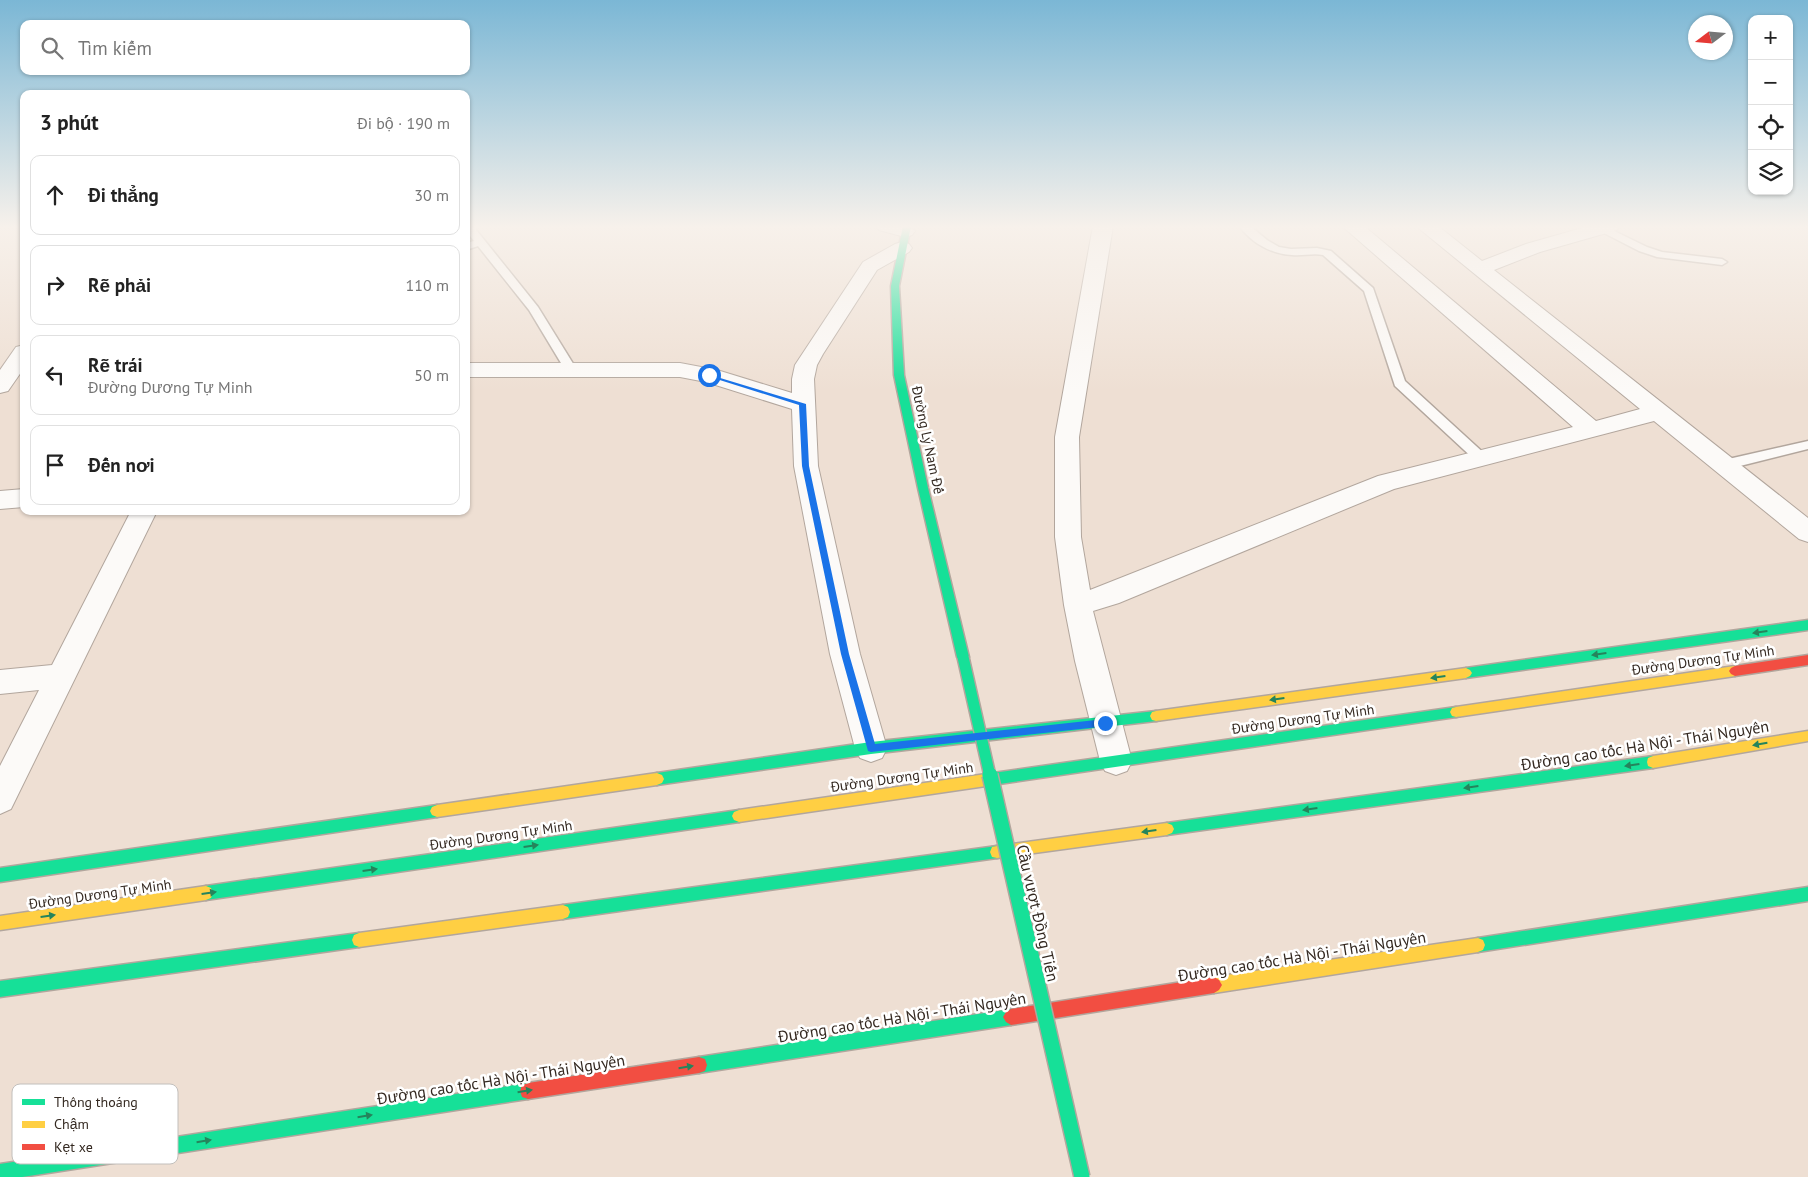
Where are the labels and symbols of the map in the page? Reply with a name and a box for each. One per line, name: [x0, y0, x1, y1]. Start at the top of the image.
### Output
north arrow: [1688, 15, 1733, 60]
route start: [698, 364, 721, 387]
street label: Đường Lý Nam Đế: [908, 383, 948, 496]
one-way arrow: [1751, 628, 1767, 636]
street label: Đường Dương Tự Minh: [1630, 641, 1775, 679]
one-way arrow: [1590, 651, 1606, 659]
one-way arrow: [1429, 673, 1445, 681]
one-way arrow: [1269, 695, 1285, 703]
street label: Đường Dương Tự Minh: [1230, 700, 1375, 738]
route end: [1094, 712, 1117, 735]
street label: Đường cao tốc Hà Nội - Thái Nguyên: [1519, 716, 1770, 775]
one-way arrow: [1752, 741, 1768, 749]
street label: Đường Dương Tự Minh: [829, 758, 974, 796]
one-way arrow: [1624, 761, 1640, 769]
one-way arrow: [1463, 783, 1479, 791]
one-way arrow: [1302, 805, 1318, 813]
street label: Đường Dương Tự Minh: [428, 816, 573, 854]
one-way arrow: [1141, 827, 1157, 835]
one-way arrow: [523, 842, 539, 850]
street label: Cầu vượt Đồng Tiến: [1013, 843, 1063, 983]
one-way arrow: [362, 865, 378, 873]
street label: Đường Dương Tự Minh: [27, 875, 172, 913]
one-way arrow: [201, 889, 217, 897]
one-way arrow: [41, 912, 57, 920]
street label: Đường cao tốc Hà Nội - Thái Nguyên: [1176, 927, 1427, 986]
street label: Đường cao tốc Hà Nội - Thái Nguyên: [776, 988, 1027, 1047]
street label: Đường cao tốc Hà Nội - Thái Nguyên: [375, 1050, 626, 1109]
one-way arrow: [678, 1063, 694, 1071]
legend: [12, 1084, 178, 1164]
one-way arrow: [517, 1087, 533, 1095]
text: Thông thoáng: [54, 1093, 138, 1111]
one-way arrow: [357, 1112, 373, 1120]
text: Chậm: [54, 1115, 89, 1133]
one-way arrow: [196, 1136, 212, 1144]
text: Kẹt xe: [54, 1138, 93, 1156]

